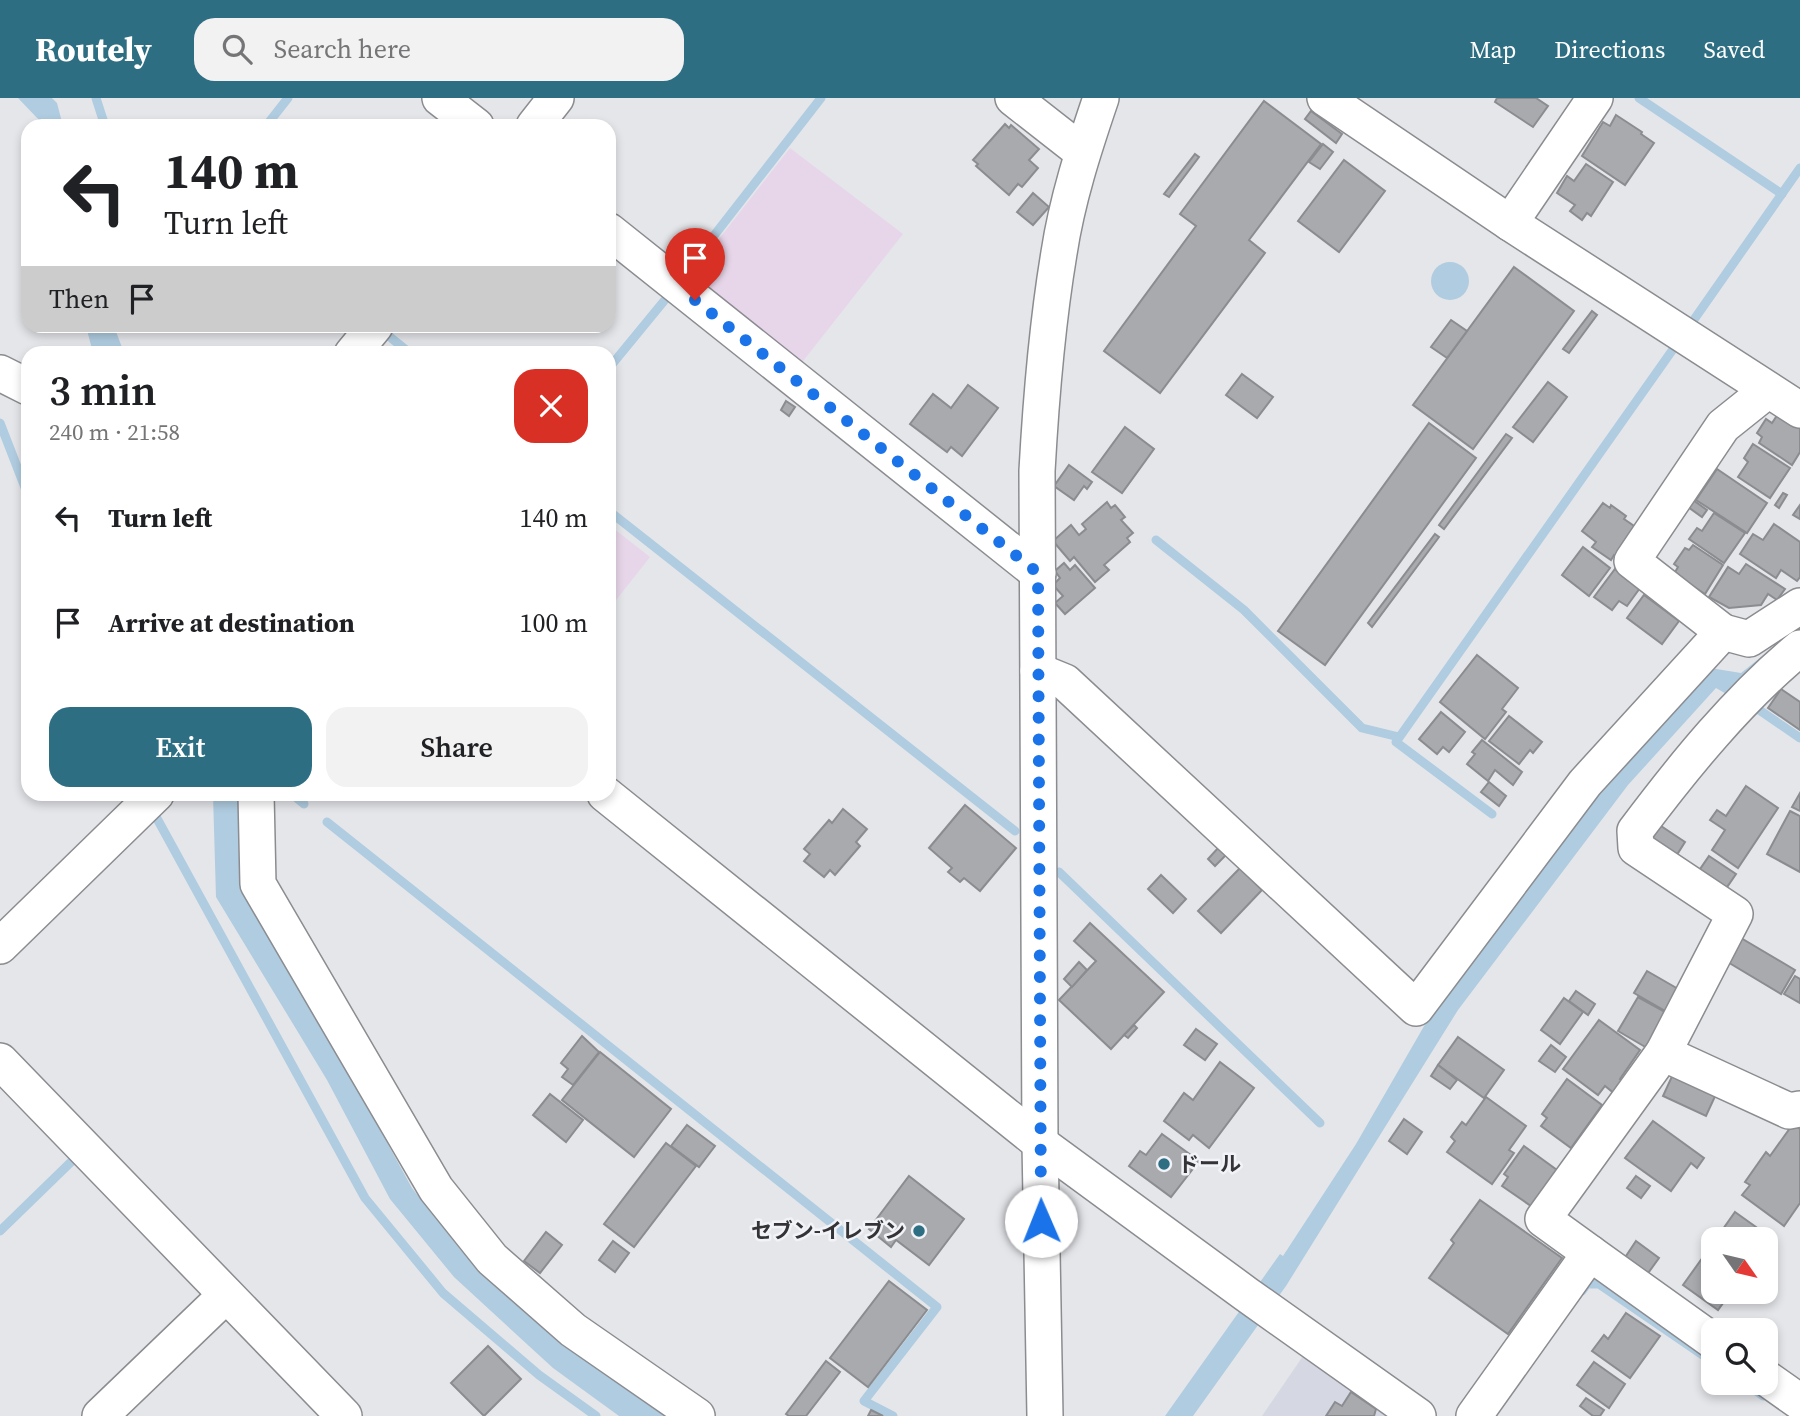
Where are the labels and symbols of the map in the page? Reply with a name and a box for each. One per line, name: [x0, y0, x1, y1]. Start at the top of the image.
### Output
pin: [665, 228, 725, 300]
place label: ドール: [1178, 1149, 1241, 1178]
marker: ドール: [1156, 1156, 1172, 1172]
position arrow: [1004, 1184, 1078, 1258]
place label: セブン-イレブン: [751, 1216, 905, 1245]
marker: セブン-イレブン: [911, 1223, 927, 1239]
north arrow: [1701, 1227, 1778, 1304]

